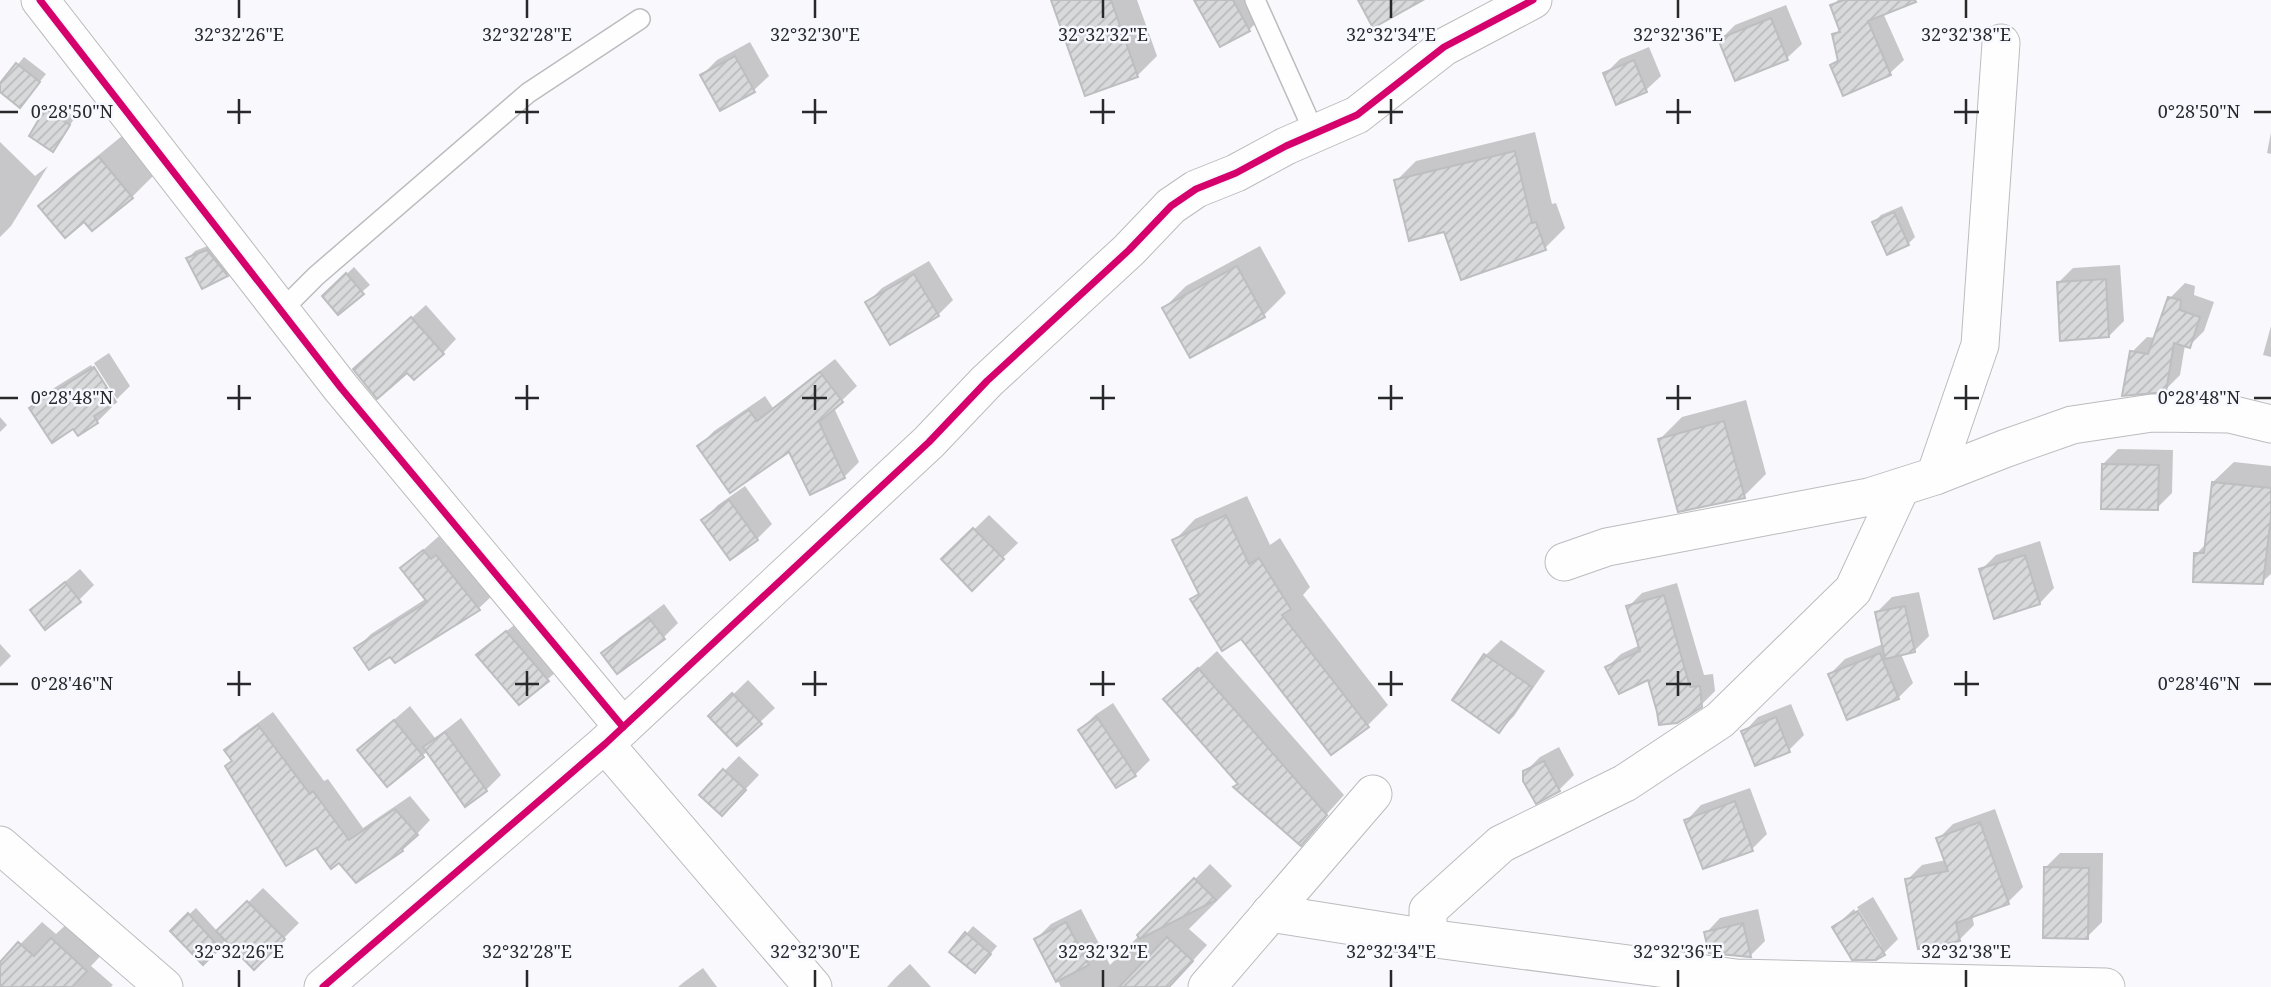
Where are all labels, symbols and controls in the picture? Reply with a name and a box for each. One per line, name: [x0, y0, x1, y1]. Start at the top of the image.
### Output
text: 32°32'26"E: [194, 22, 284, 46]
text: 32°32'28"E: [482, 22, 572, 46]
text: 32°32'30"E: [770, 22, 860, 46]
text: 32°32'32"E: [1058, 22, 1148, 46]
text: 32°32'34"E: [1346, 22, 1436, 46]
text: 32°32'36"E: [1633, 22, 1723, 46]
text: 32°32'38"E: [1921, 22, 2011, 46]
text: 0°28'50"N: [31, 99, 114, 123]
text: 0°28'50"N: [2158, 99, 2241, 123]
text: 0°28'48"N: [31, 385, 114, 409]
text: 0°28'48"N: [2158, 385, 2241, 409]
text: 0°28'46"N: [31, 671, 114, 695]
text: 0°28'46"N: [2158, 671, 2241, 695]
text: 32°32'26"E: [194, 939, 284, 963]
text: 32°32'28"E: [482, 939, 572, 963]
text: 32°32'30"E: [770, 939, 860, 963]
text: 32°32'32"E: [1058, 939, 1148, 963]
text: 32°32'34"E: [1346, 939, 1436, 963]
text: 32°32'36"E: [1633, 939, 1723, 963]
text: 32°32'38"E: [1921, 939, 2011, 963]

